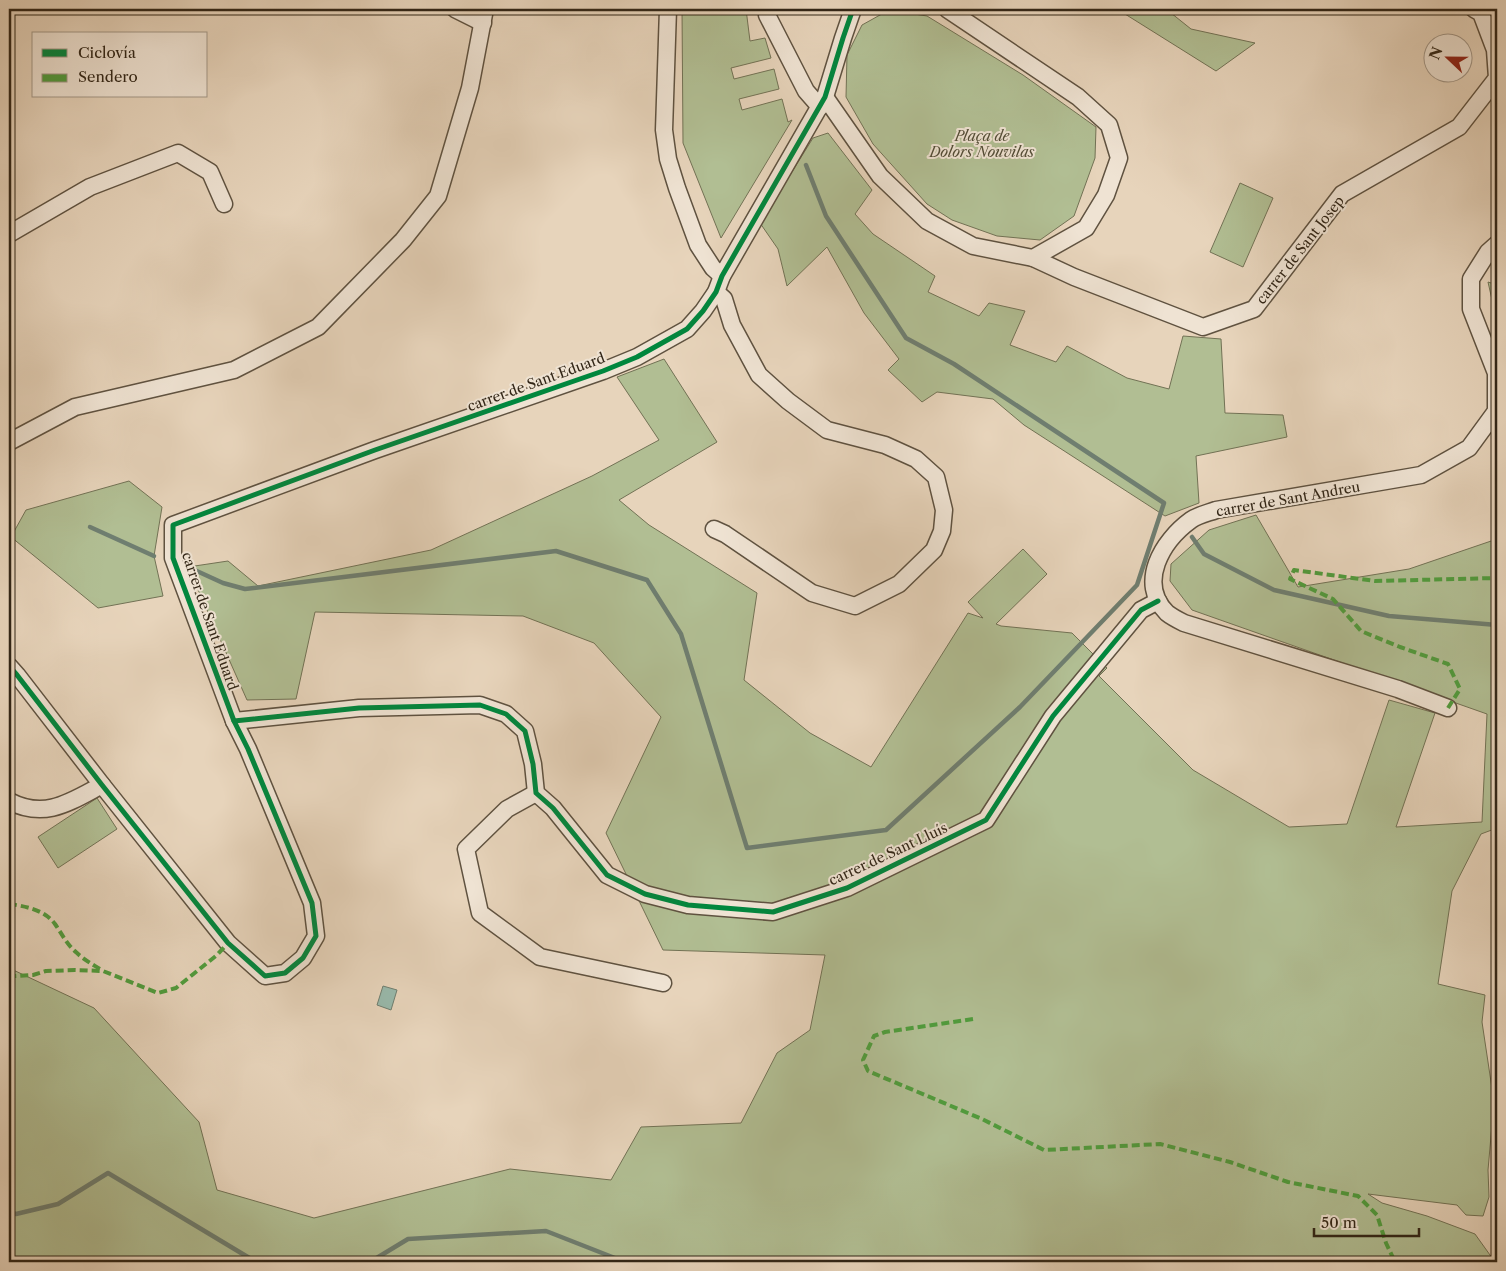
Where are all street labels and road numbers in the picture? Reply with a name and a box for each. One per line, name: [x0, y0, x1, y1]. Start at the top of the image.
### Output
street label: carrer de Sant Josep: [1252, 192, 1348, 308]
street label: carrer de Sant Eduard: [465, 349, 608, 415]
street label: carrer de Sant Andreu: [1215, 477, 1362, 521]
street label: carrer de Sant Eduard: [178, 549, 242, 693]
street label: carrer de Sant Lluís: [826, 819, 950, 889]

